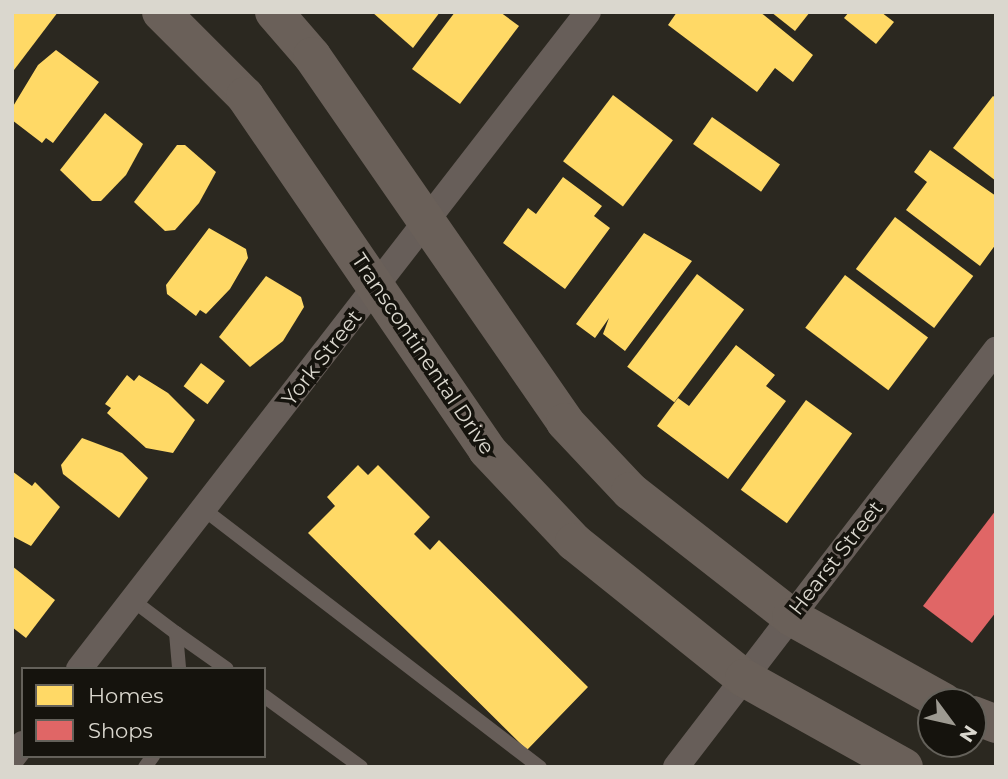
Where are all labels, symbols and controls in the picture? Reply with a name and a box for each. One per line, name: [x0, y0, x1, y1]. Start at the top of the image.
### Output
street label: Transcontinental Drive: [346, 249, 500, 459]
street label: York Street: [277, 305, 367, 411]
street label: Hearst Street: [784, 496, 888, 620]
legend: [21, 667, 266, 758]
text: Homes: [88, 683, 163, 708]
north arrow: [917, 688, 987, 758]
text: Shops: [88, 718, 153, 743]
text: N: [955, 721, 982, 746]

